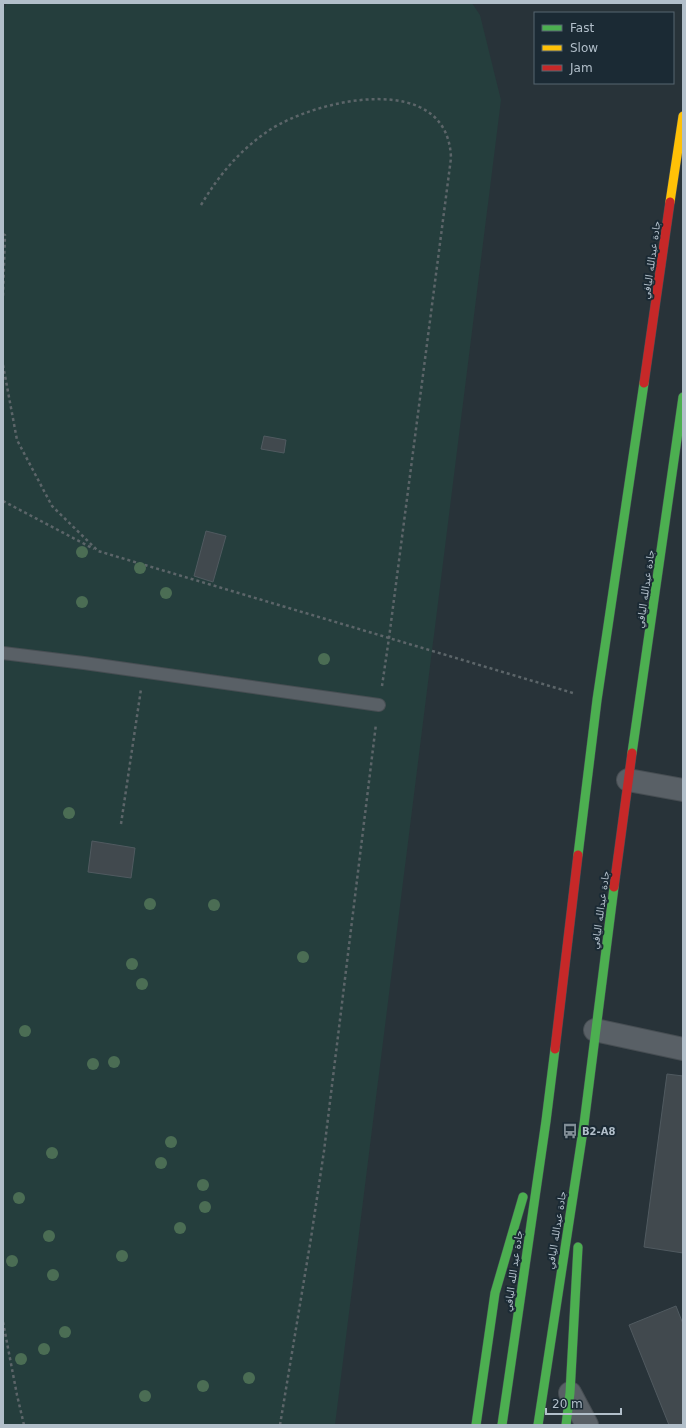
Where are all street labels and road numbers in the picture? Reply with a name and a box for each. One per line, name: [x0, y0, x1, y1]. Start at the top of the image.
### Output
street label: جادة عبدالله اليافي: [641, 220, 663, 300]
street label: جادة عبدالله اليافي: [635, 549, 657, 629]
street label: جادة عبدالله اليافي: [590, 870, 612, 950]
street label: جادة عبدالله اليافي: [545, 1190, 569, 1270]
street label: جادة عبد الله اليافي: [502, 1230, 526, 1313]

